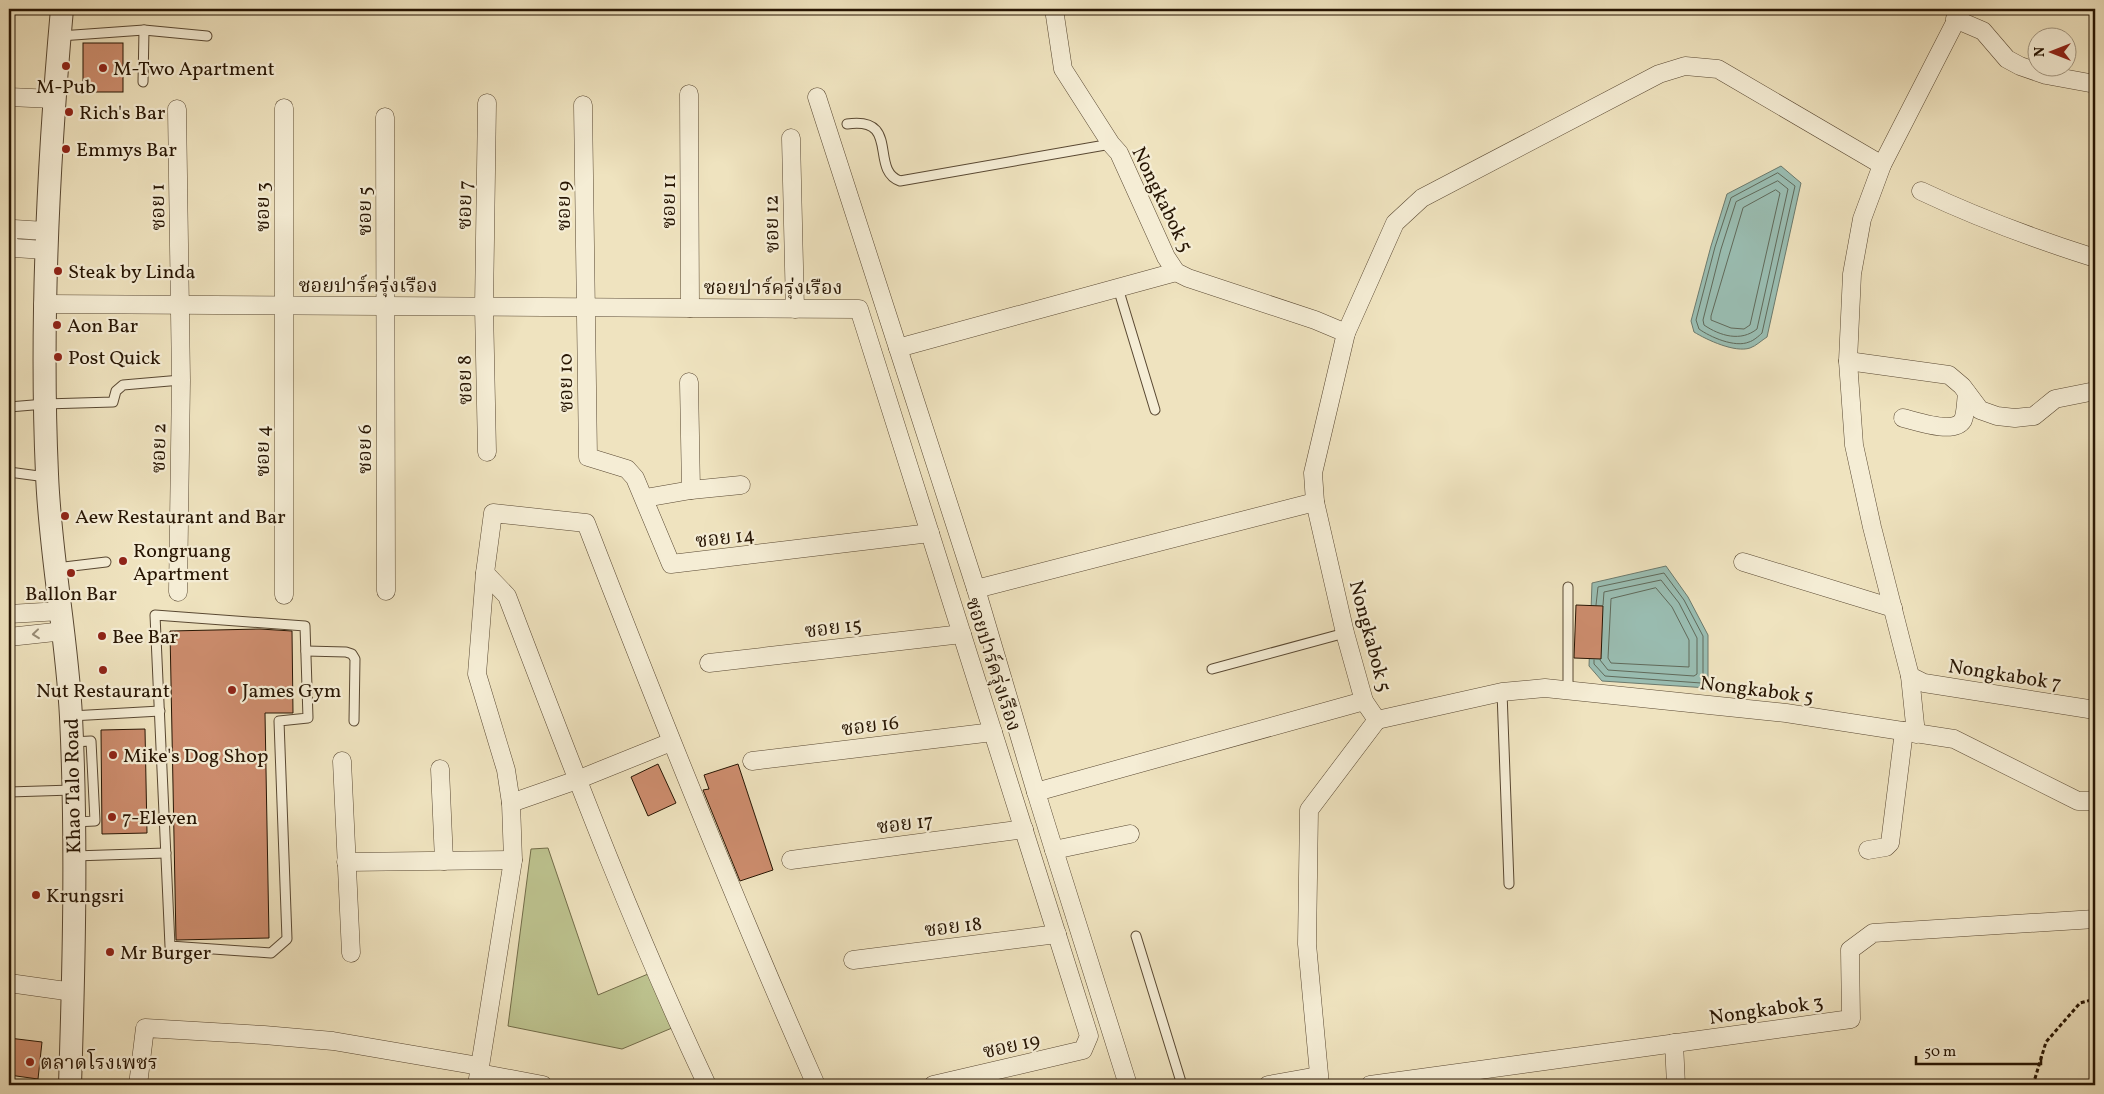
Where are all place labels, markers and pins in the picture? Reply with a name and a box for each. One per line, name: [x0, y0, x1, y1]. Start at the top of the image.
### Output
place label: M-Two Apartment: [113, 56, 275, 84]
marker: M-Pub: [60, 60, 72, 72]
marker: M-Two Apartment: [97, 62, 109, 74]
place label: M-Pub: [36, 74, 96, 102]
place label: Rich's Bar: [79, 100, 165, 128]
marker: Rich's Bar: [63, 106, 75, 118]
place label: Emmys Bar: [76, 137, 177, 165]
marker: Emmys Bar: [60, 143, 72, 155]
place label: Steak by Linda: [68, 259, 196, 287]
marker: Steak by Linda: [52, 265, 64, 277]
place label: Aon Bar: [67, 313, 138, 341]
marker: Aon Bar: [51, 319, 63, 331]
place label: Post Quick: [68, 345, 161, 373]
marker: Post Quick: [52, 351, 64, 363]
place label: Aew Restaurant and Bar: [75, 504, 286, 532]
marker: Aew Restaurant and Bar: [59, 510, 71, 522]
place label: Rongruang Apartment: [133, 538, 231, 589]
marker: Rongruang Apartment: [117, 555, 129, 567]
marker: Ballon Bar: [65, 567, 77, 579]
place label: Ballon Bar: [25, 581, 117, 609]
place label: Bee Bar: [112, 624, 178, 652]
marker: Bee Bar: [96, 630, 108, 642]
marker: Nut Restaurant: [97, 664, 109, 676]
place label: Nut Restaurant: [36, 678, 170, 706]
place label: James Gym: [242, 678, 341, 706]
marker: James Gym: [226, 684, 238, 696]
place label: Mike's Dog Shop: [123, 743, 268, 771]
marker: Mike's Dog Shop: [107, 749, 119, 761]
place label: 7-Eleven: [122, 805, 198, 833]
marker: 7-Eleven: [106, 811, 118, 823]
place label: Krungsri: [46, 883, 124, 911]
marker: Krungsri: [30, 889, 42, 901]
place label: Mr Burger: [120, 940, 211, 968]
marker: Mr Burger: [104, 946, 116, 958]
place label: ตลาดโรงเพชร: [40, 1048, 158, 1078]
marker: ตลาดโรงเพชร: [24, 1056, 36, 1068]

